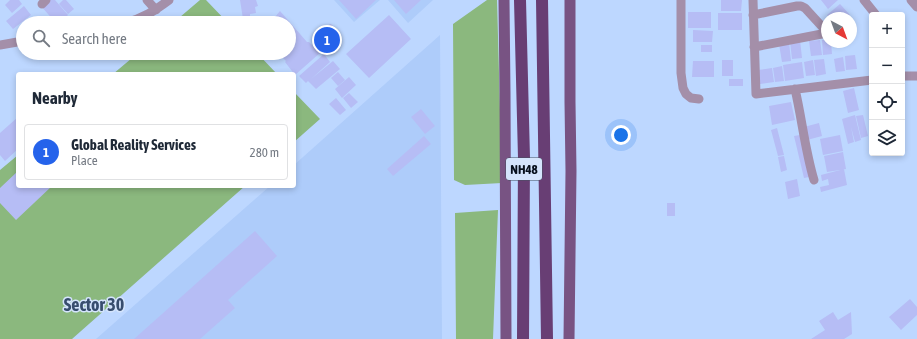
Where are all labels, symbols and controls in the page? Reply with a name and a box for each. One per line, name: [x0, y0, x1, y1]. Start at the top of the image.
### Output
north arrow: [821, 12, 857, 48]
map controls: [869, 12, 905, 156]
button: +: [869, 12, 905, 48]
search box: [16, 16, 296, 60]
pin: 1: [314, 25, 340, 55]
icon: search: [30, 27, 52, 49]
text: Search here: [62, 30, 127, 47]
button: −: [869, 48, 905, 84]
button: locate: [869, 84, 905, 120]
text: Nearby: [32, 88, 78, 108]
button: layers: [869, 120, 905, 156]
your location: [611, 125, 631, 145]
text: Global Reality Services: [71, 136, 196, 153]
text: 1: [43, 145, 49, 160]
text: 280 m: [250, 145, 279, 160]
text: Place: [71, 153, 98, 168]
road number: NH48: [506, 158, 542, 180]
district label: Sector 30: [64, 294, 124, 315]

